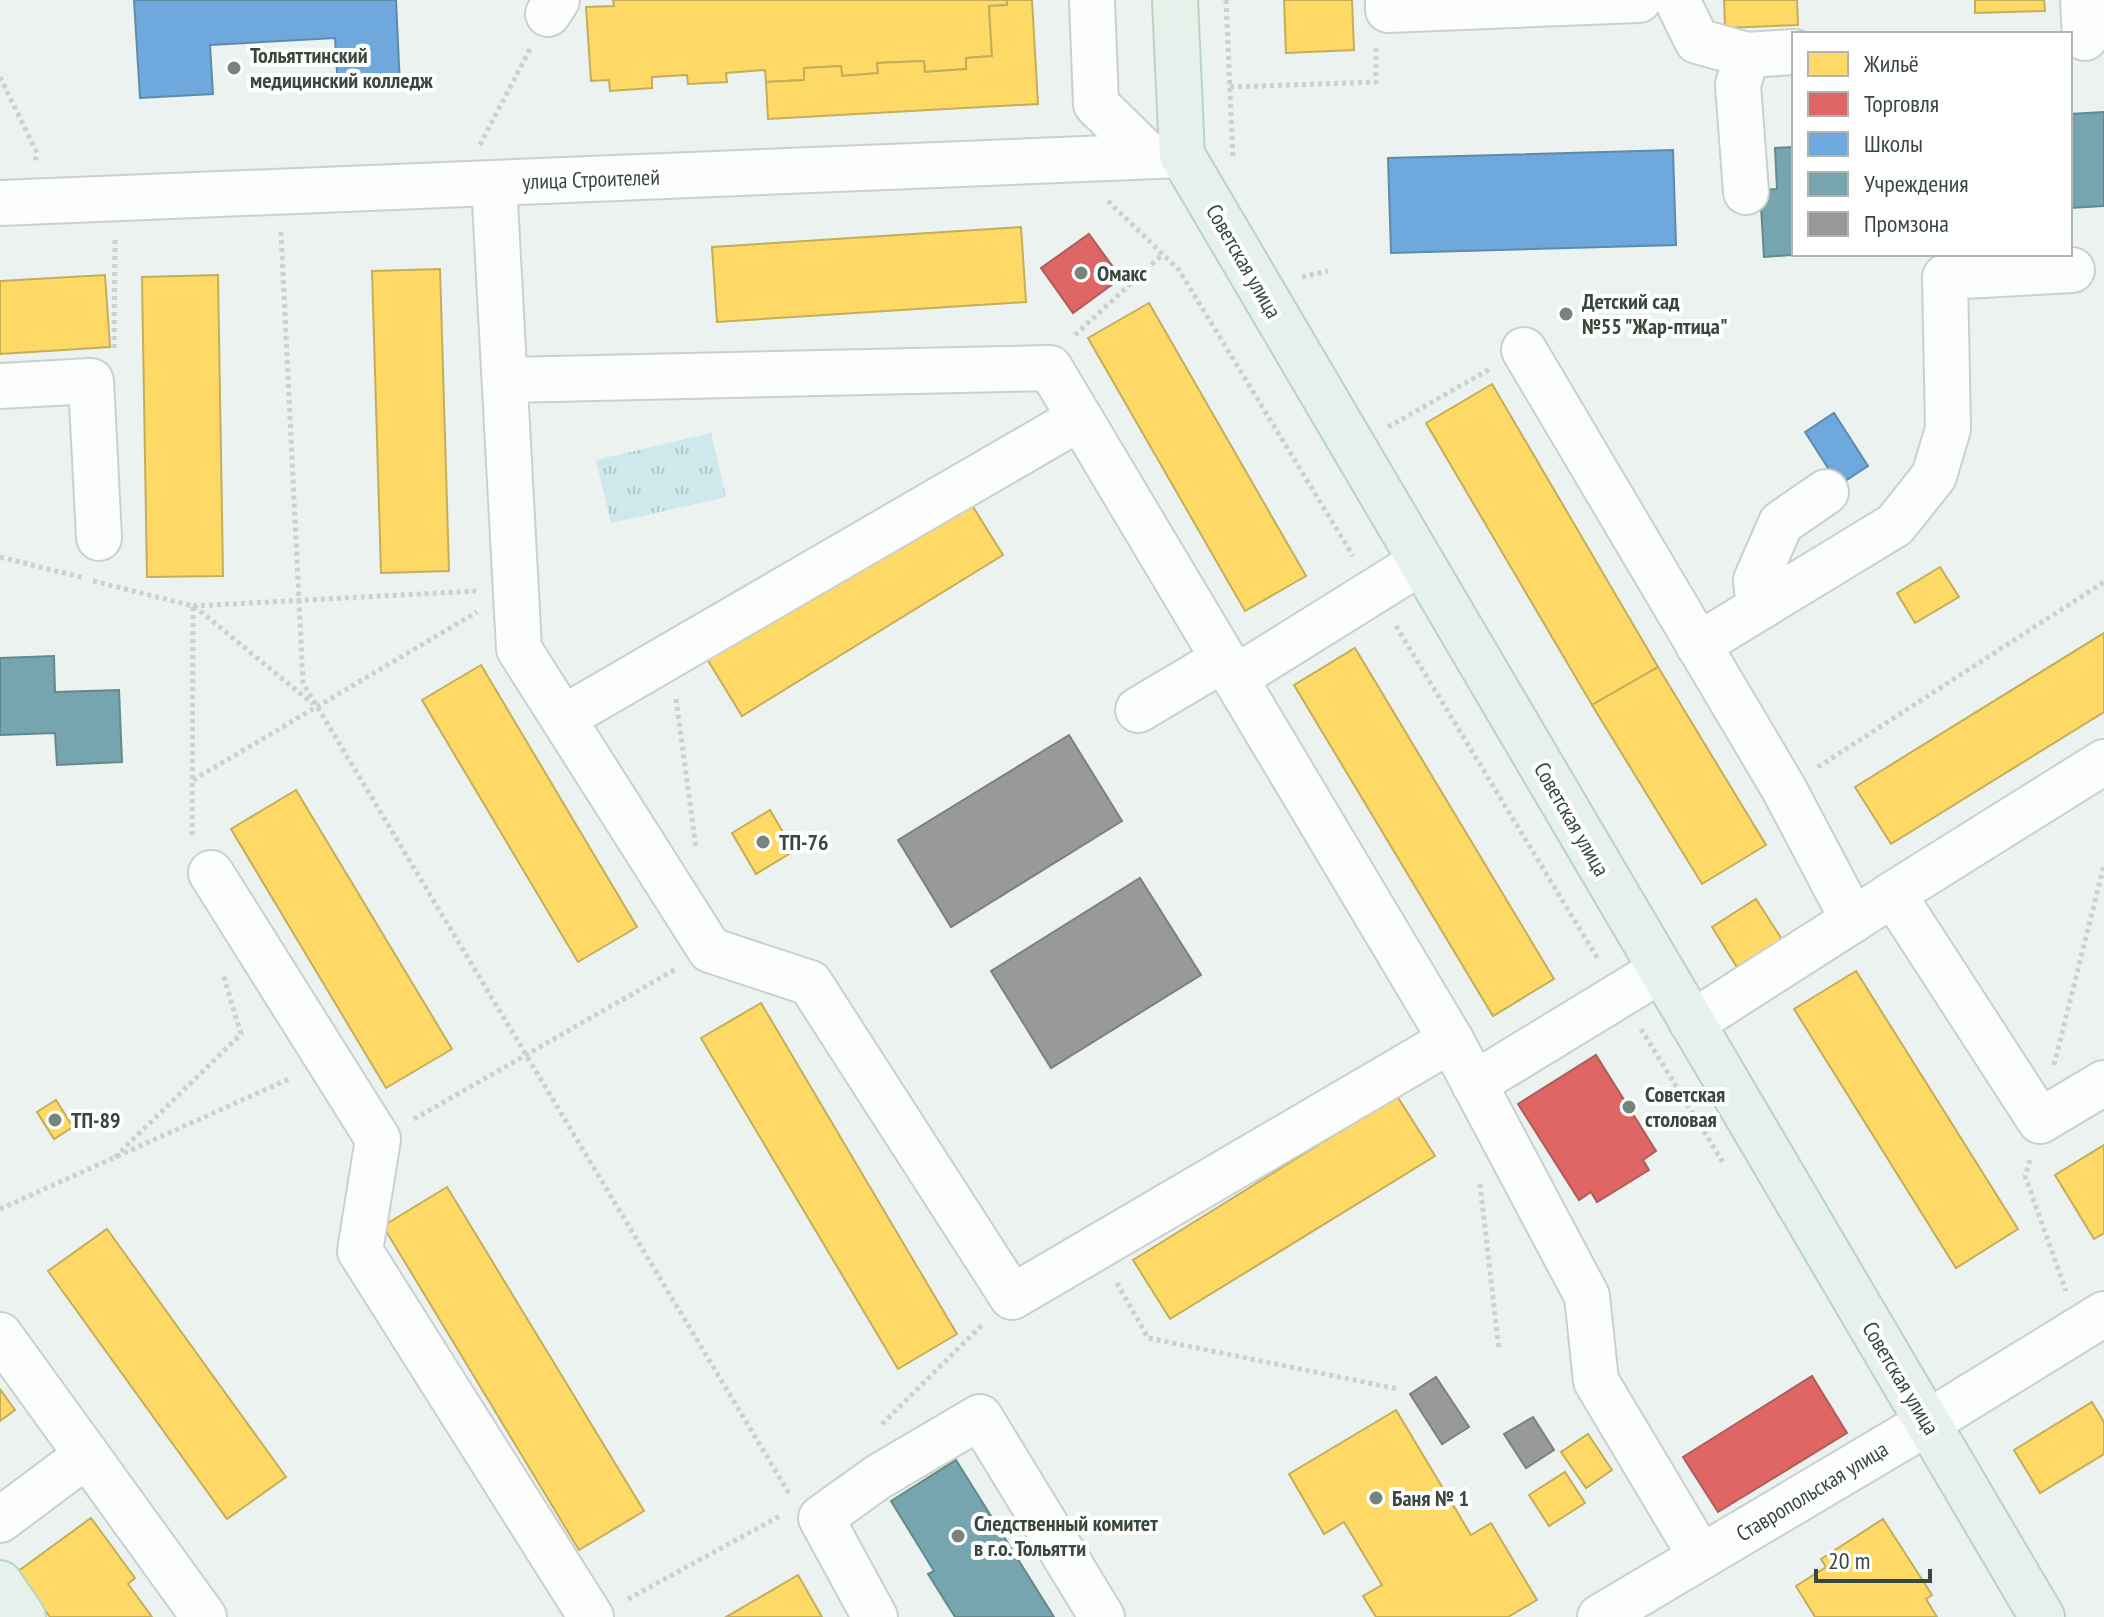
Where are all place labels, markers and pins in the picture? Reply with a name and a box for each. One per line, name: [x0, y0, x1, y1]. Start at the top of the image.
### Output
place label: Тольяттинский медицинский колледж: [250, 41, 433, 94]
marker: Тольяттинский медицинский колледж: [225, 59, 243, 77]
place label: Омакс: [1097, 259, 1147, 287]
marker: Омакс: [1072, 264, 1090, 282]
place label: Детский сад №55 "Жар-птица": [1582, 287, 1728, 340]
marker: Детский сад №55 "Жар-птица": [1557, 305, 1575, 323]
place label: ТП-76: [779, 828, 829, 856]
marker: ТП-76: [754, 833, 772, 851]
place label: Советская столовая: [1645, 1080, 1725, 1133]
marker: Советская столовая: [1620, 1098, 1638, 1116]
place label: ТП-89: [71, 1106, 121, 1134]
marker: ТП-89: [46, 1111, 64, 1129]
place label: Баня № 1: [1392, 1484, 1469, 1512]
marker: Баня № 1: [1367, 1489, 1385, 1507]
place label: Следственный комитет в г.о. Тольятти: [974, 1509, 1158, 1562]
marker: Следственный комитет в г.о. Тольятти: [949, 1527, 967, 1545]

